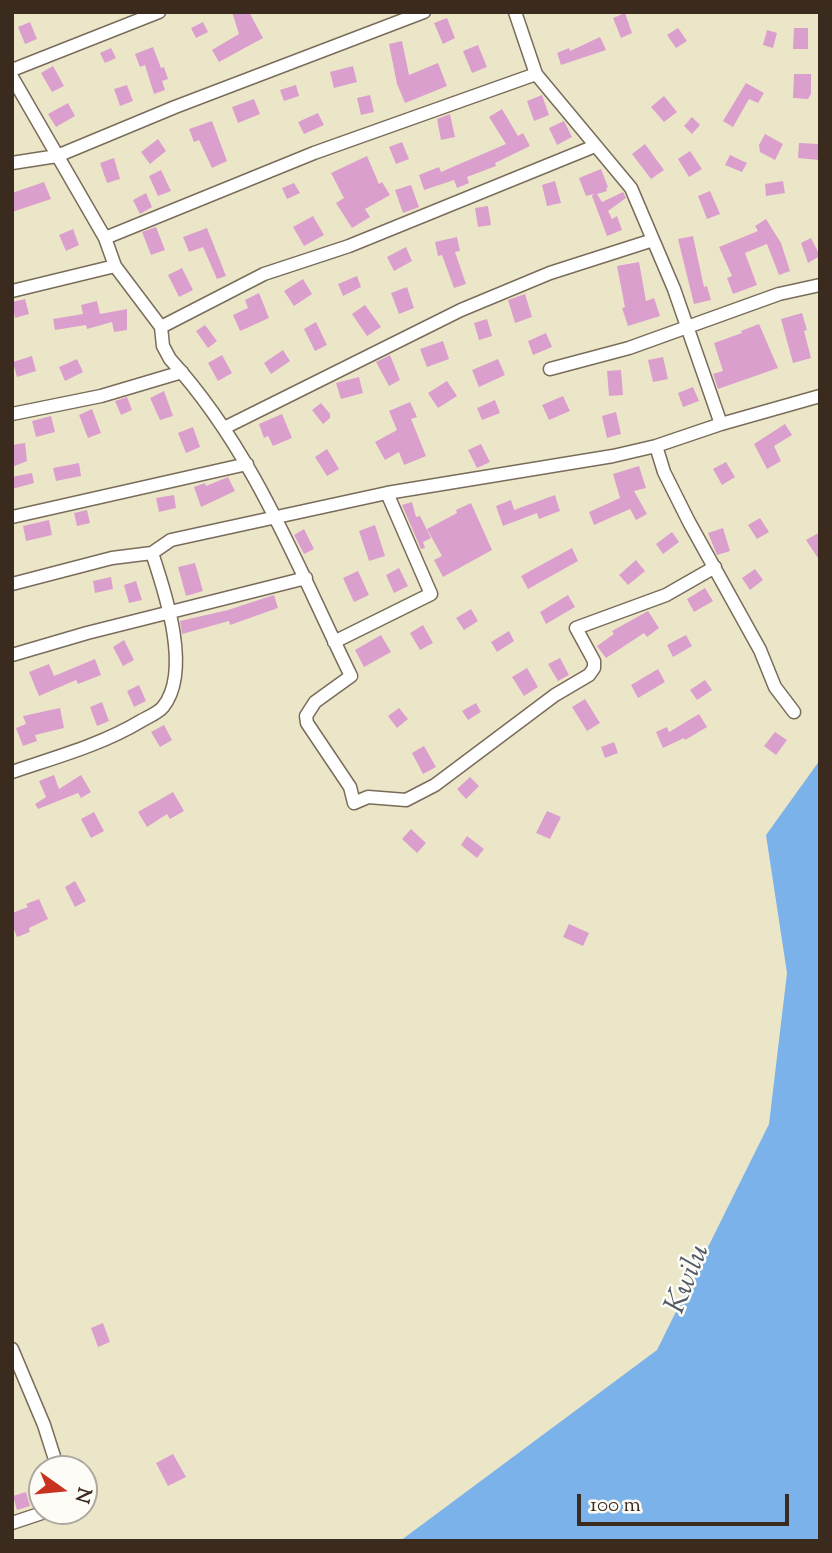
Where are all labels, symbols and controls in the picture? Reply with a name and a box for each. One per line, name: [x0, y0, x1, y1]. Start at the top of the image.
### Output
water label: Kwilu: [660, 1240, 720, 1320]
north arrow: [28, 1455, 98, 1525]
scale bar: [580, 1480, 792, 1524]
text: N: [67, 1484, 97, 1506]
text: 100 m: [590, 1491, 641, 1521]

